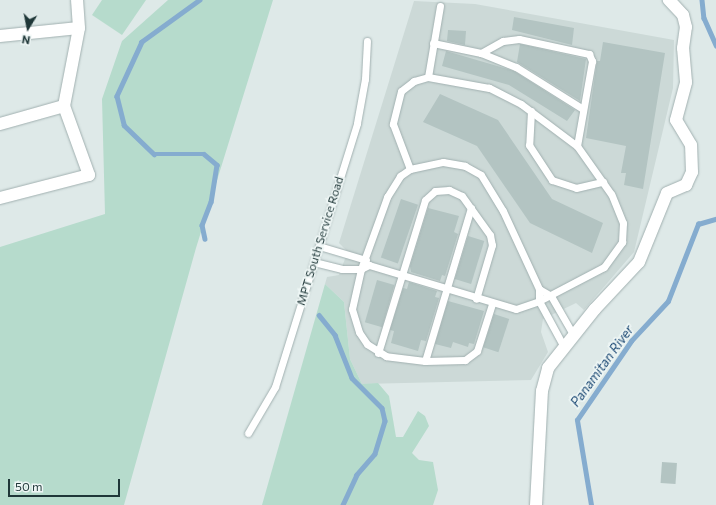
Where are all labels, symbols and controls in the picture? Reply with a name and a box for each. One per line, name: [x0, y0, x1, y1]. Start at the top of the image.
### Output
north arrow: [8, 8, 48, 48]
text: N: [21, 33, 31, 47]
street label: MPT South Service Road: [294, 175, 346, 307]
water label: Panamitan River: [567, 322, 637, 410]
scale bar: [10, 471, 122, 497]
text: 50 m: [15, 479, 43, 493]

